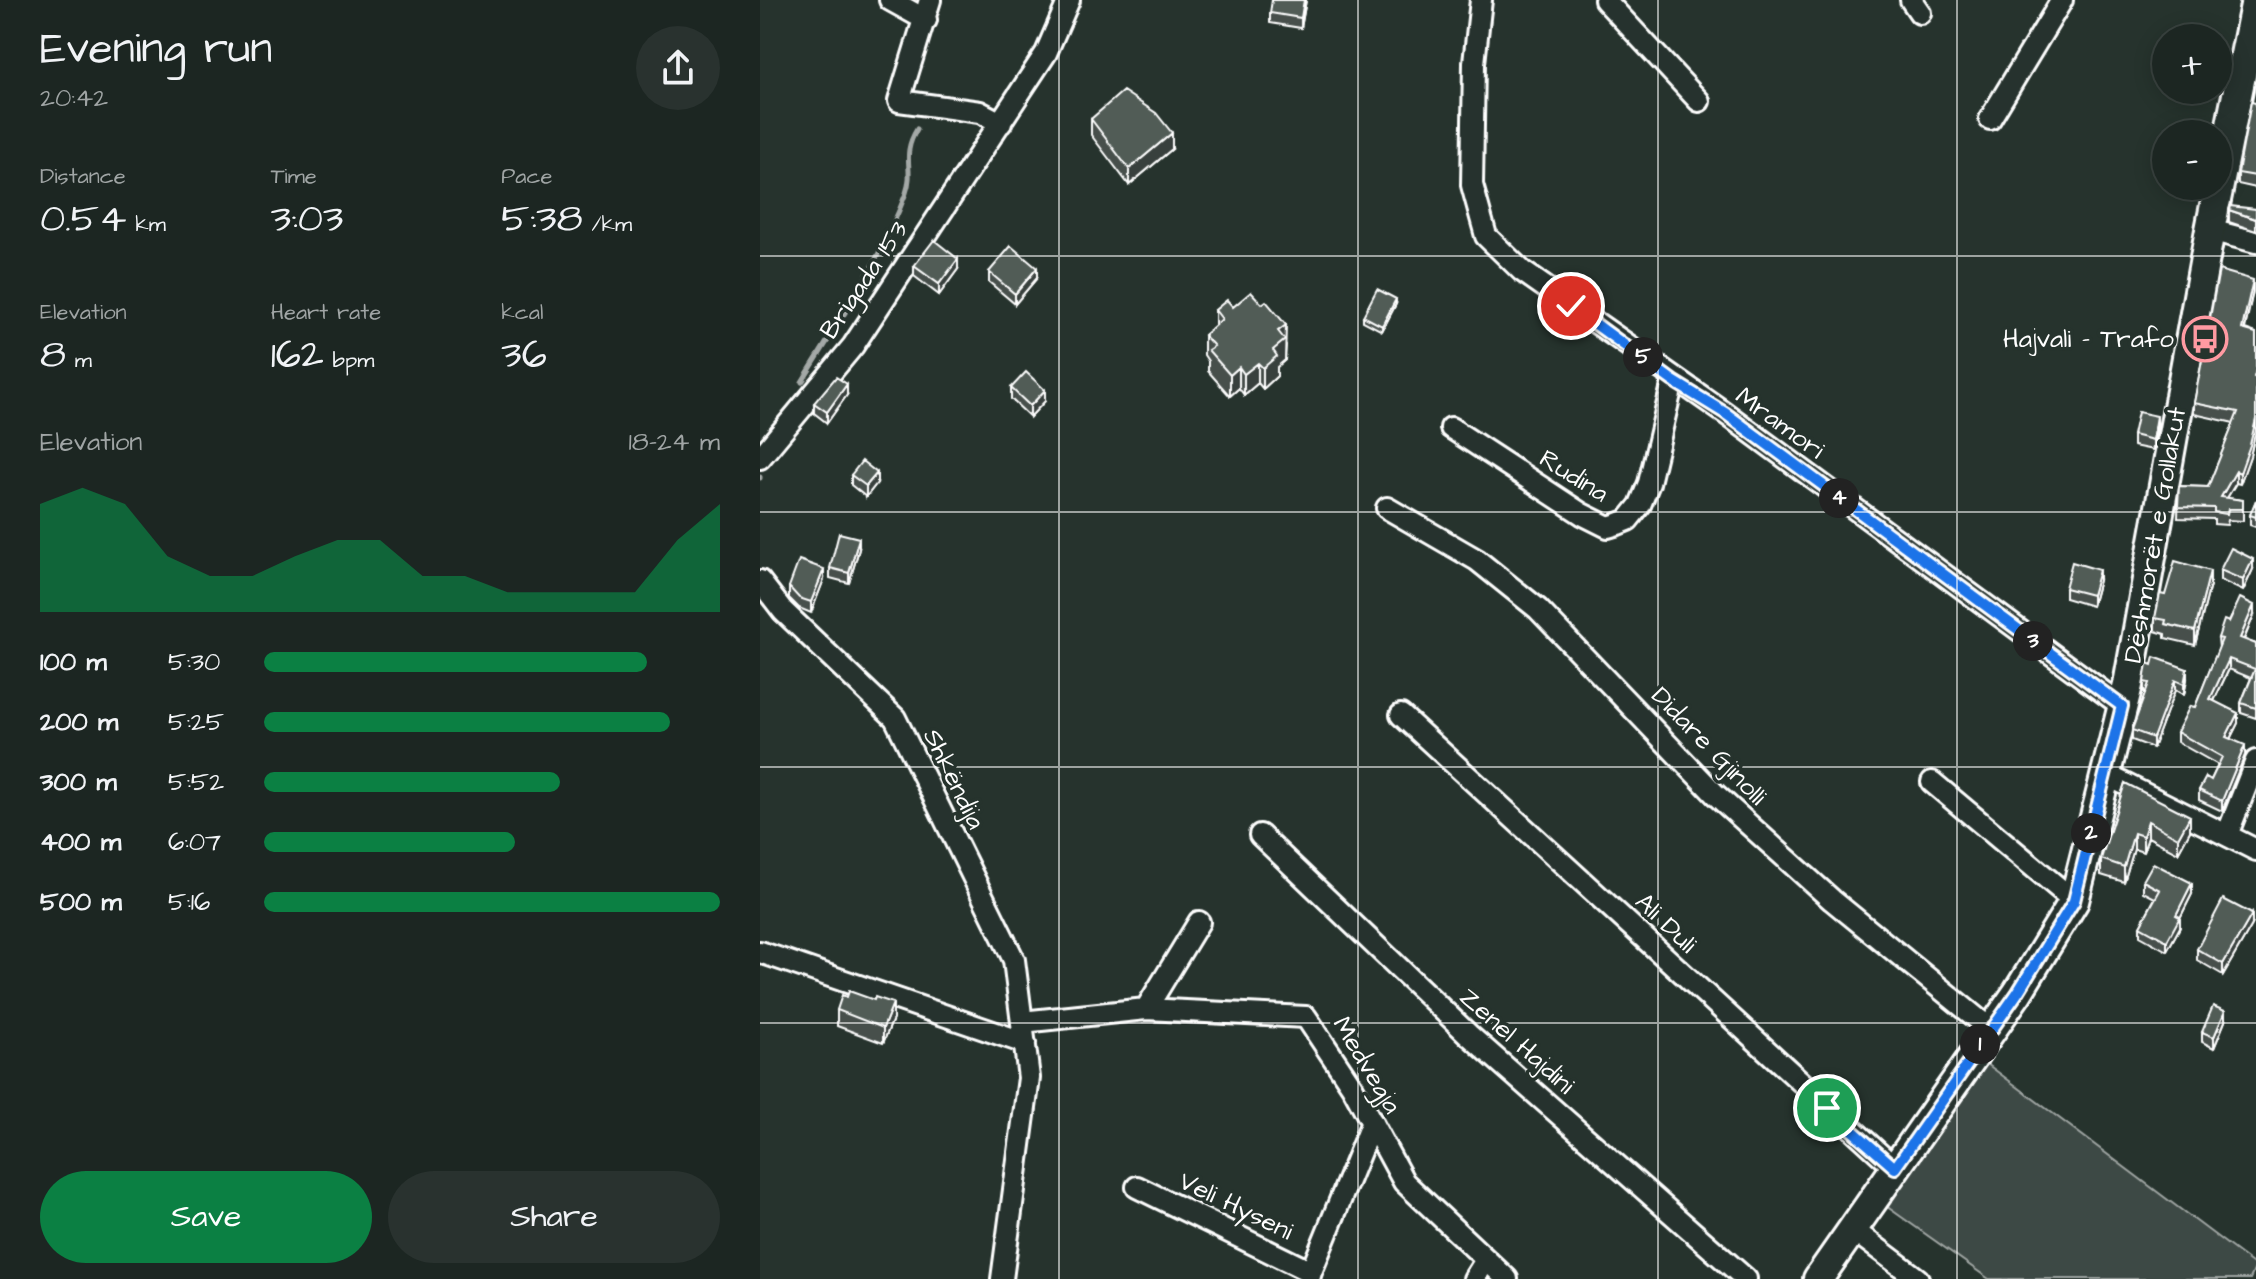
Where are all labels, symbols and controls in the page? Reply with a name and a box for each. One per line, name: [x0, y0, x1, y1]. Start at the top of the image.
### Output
text: Evening run: [40, 19, 272, 80]
map controls: [2152, 24, 2232, 200]
button: +: [2152, 24, 2232, 104]
button: share: [636, 26, 720, 110]
text: 20:42: [40, 80, 108, 116]
button: −: [2152, 120, 2232, 200]
text: Distance: [40, 161, 126, 192]
text: Time: [271, 161, 317, 192]
text: Pace: [501, 161, 552, 192]
text: 0.54: [40, 192, 126, 247]
text: 3:03: [271, 192, 343, 247]
text: 5:38: [501, 192, 583, 247]
text: km: [126, 209, 166, 240]
text: /km: [583, 209, 632, 240]
street label: Brigada 153: [811, 214, 918, 347]
pin: [1537, 272, 1605, 340]
icon: check: [1549, 284, 1593, 328]
text: Elevation: [40, 297, 127, 328]
text: Heart rate: [271, 297, 381, 328]
text: kcal: [501, 297, 543, 328]
bus stop icon: Hajvali - Trafo: [2181, 315, 2229, 363]
place label: Hajvali - Trafo: [2003, 321, 2174, 357]
text: 8: [40, 328, 66, 383]
text: 162: [271, 328, 324, 383]
text: 36: [501, 328, 547, 383]
pin: 5: [1623, 337, 1663, 377]
text: 5: [1635, 341, 1651, 372]
text: m: [66, 345, 92, 376]
text: bpm: [324, 345, 374, 376]
street label: Mramori: [1728, 378, 1832, 468]
street label: Dëshmorët e Gollakut: [2115, 404, 2195, 666]
text: Elevation: [40, 424, 142, 460]
text: 18–24 m: [629, 424, 720, 460]
street label: Rudina: [1533, 441, 1615, 511]
pin: 4: [1819, 478, 1859, 518]
text: 4: [1832, 482, 1846, 513]
pin: 3: [2013, 621, 2053, 661]
text: 3: [2027, 625, 2039, 656]
text: 100 m: [40, 644, 107, 680]
text: 5:30: [168, 644, 220, 680]
street label: Didare Gjinolli: [1643, 679, 1775, 813]
text: 200 m: [40, 704, 118, 740]
text: 5:25: [168, 704, 224, 740]
street label: Shkëndija: [914, 723, 994, 835]
text: 300 m: [40, 764, 117, 800]
text: 5:52: [168, 764, 224, 800]
pin: 2: [2071, 813, 2111, 853]
text: 2: [2085, 817, 2097, 848]
text: 400 m: [40, 824, 121, 860]
text: 6:07: [168, 824, 221, 860]
text: 500 m: [40, 884, 122, 920]
text: 5:16: [168, 884, 210, 920]
street label: Ali Duli: [1627, 885, 1705, 961]
street label: Zenel Hajdini: [1452, 980, 1583, 1103]
street label: Medvegja: [1322, 1010, 1410, 1121]
pin: 1: [1960, 1024, 2000, 1064]
text: 1: [1979, 1028, 1981, 1059]
pin: [1793, 1074, 1861, 1142]
icon: arrive: [1805, 1086, 1849, 1130]
street label: Veli Hyseni: [1172, 1163, 1299, 1251]
button: Save: [40, 1171, 372, 1263]
button: Share: [388, 1171, 720, 1263]

